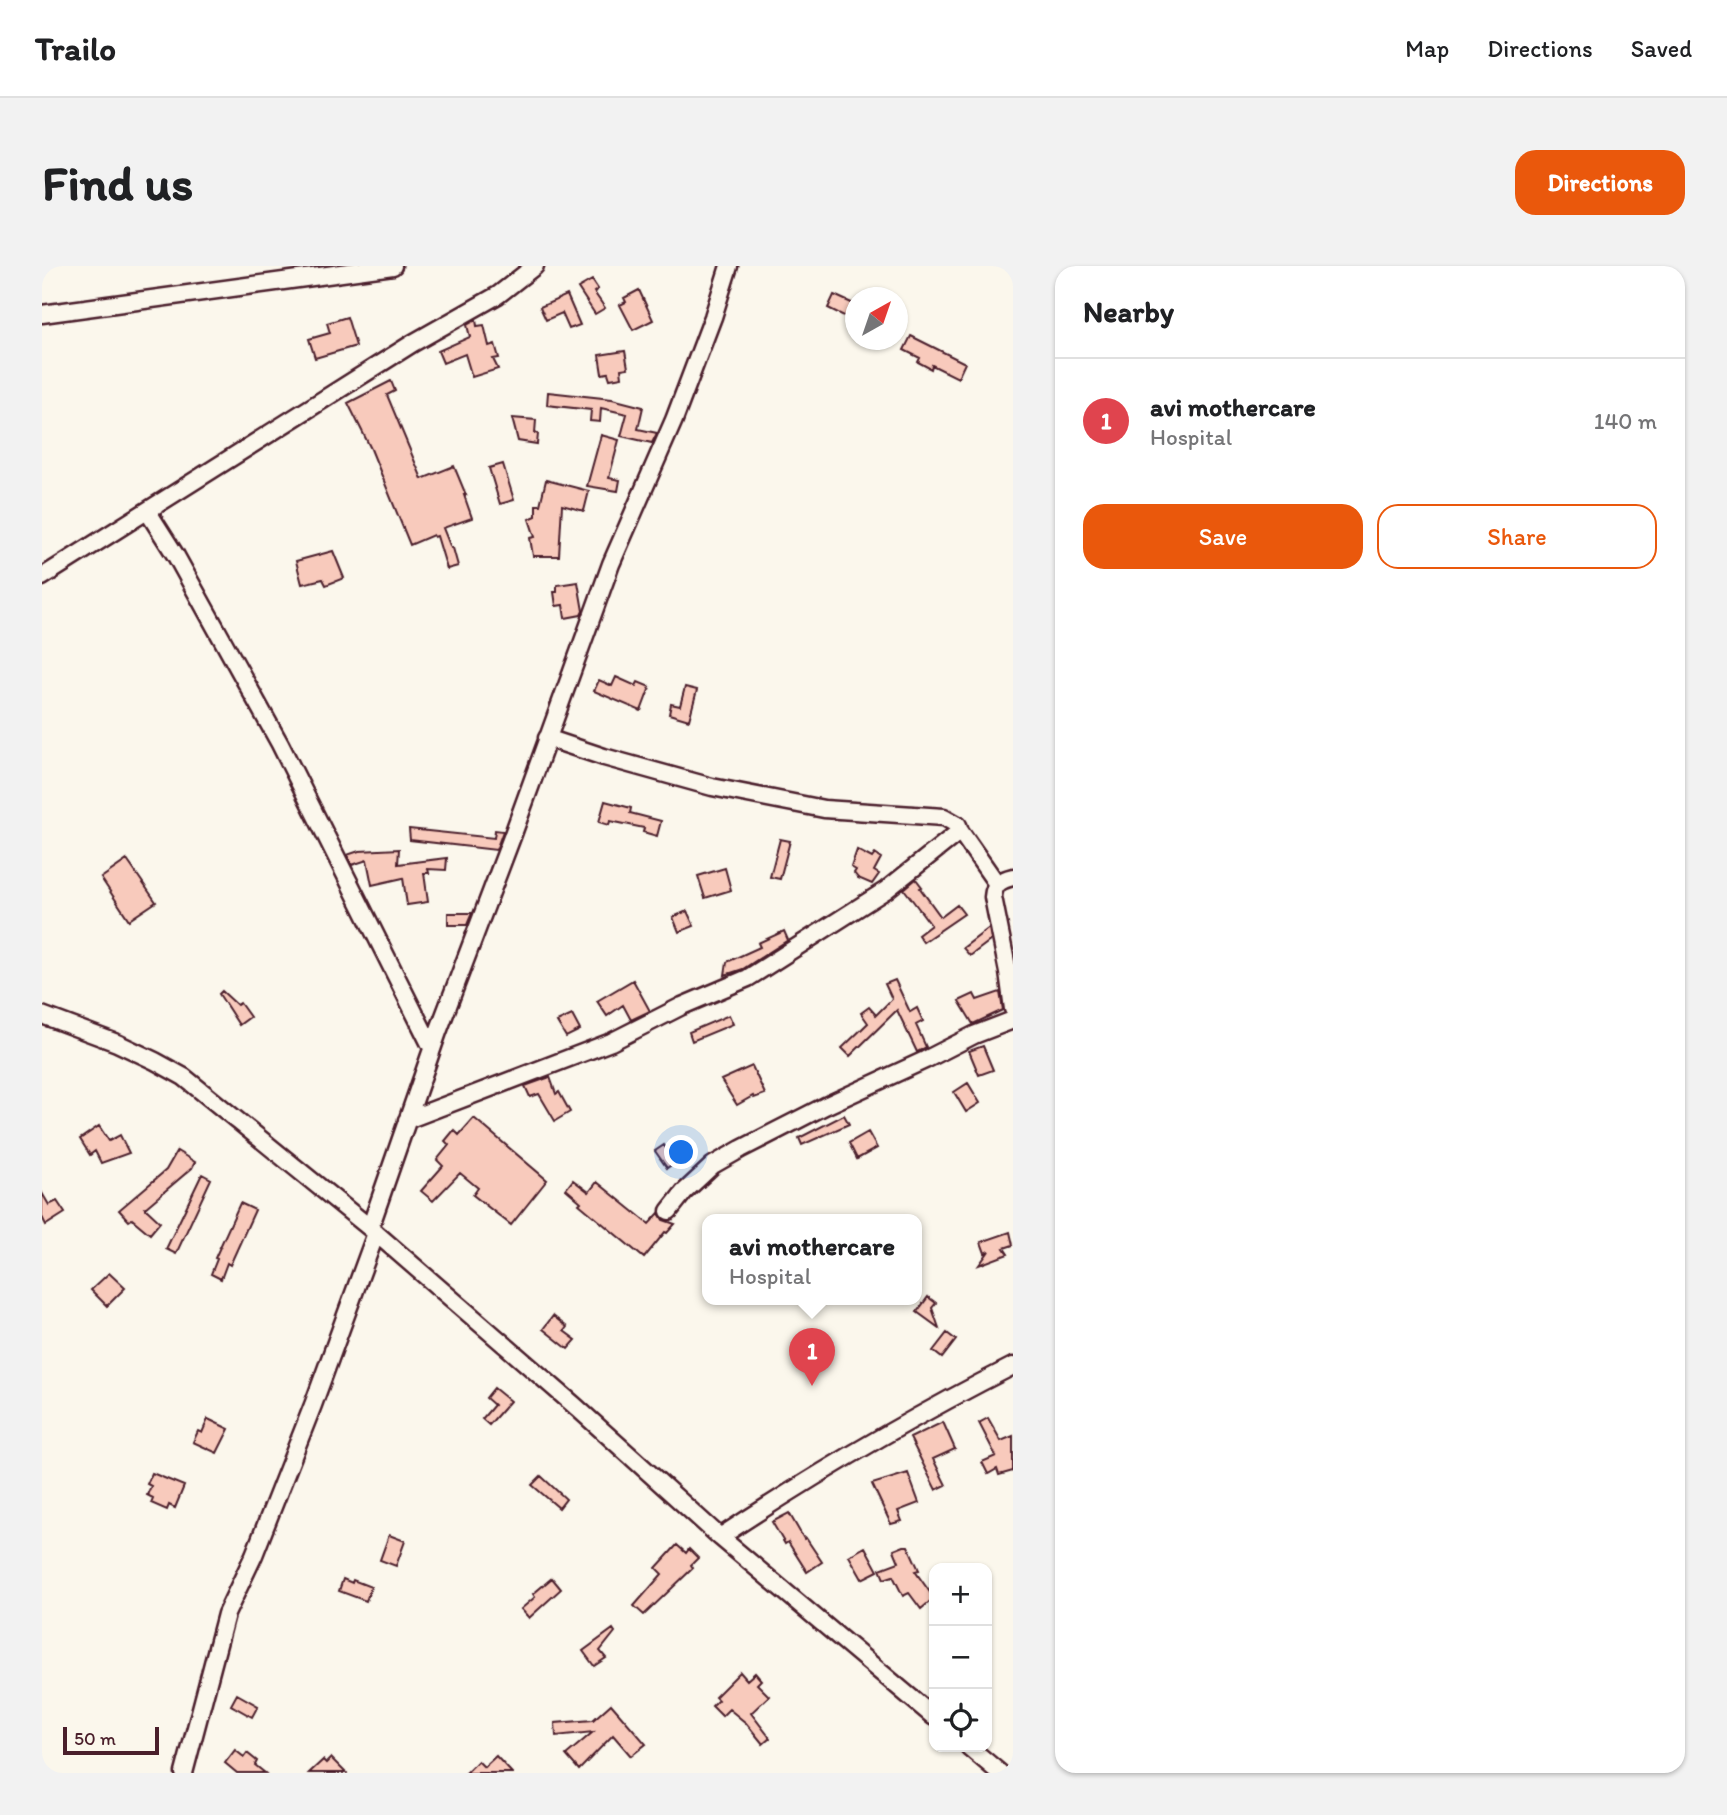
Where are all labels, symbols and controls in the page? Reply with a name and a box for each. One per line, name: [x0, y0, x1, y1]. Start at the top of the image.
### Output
text: Trailo: [35, 29, 116, 68]
text: Map: [1405, 34, 1449, 63]
text: Directions: [1487, 34, 1593, 63]
text: Saved: [1631, 34, 1692, 63]
button: Directions: [1515, 150, 1685, 215]
text: Find us: [42, 153, 193, 212]
north arrow: [845, 287, 908, 350]
text: Nearby: [1083, 293, 1174, 330]
text: avi mothercare: [1150, 391, 1316, 423]
text: 1: [1101, 407, 1111, 435]
text: 140 m: [1594, 407, 1657, 435]
text: Hospital: [1150, 423, 1232, 451]
button: Save: [1083, 504, 1363, 569]
button: Share: [1377, 504, 1657, 569]
your location: [664, 1135, 698, 1169]
popup: [702, 1214, 922, 1305]
text: avi mothercare: [729, 1230, 895, 1262]
text: Hospital: [729, 1262, 811, 1290]
pin: 1: [789, 1328, 835, 1386]
map controls: [929, 1563, 992, 1752]
button: +: [929, 1563, 992, 1626]
button: −: [929, 1626, 992, 1689]
button: locate: [929, 1689, 992, 1752]
scale bar: [63, 1724, 159, 1756]
text: 50 m: [74, 1727, 116, 1750]

